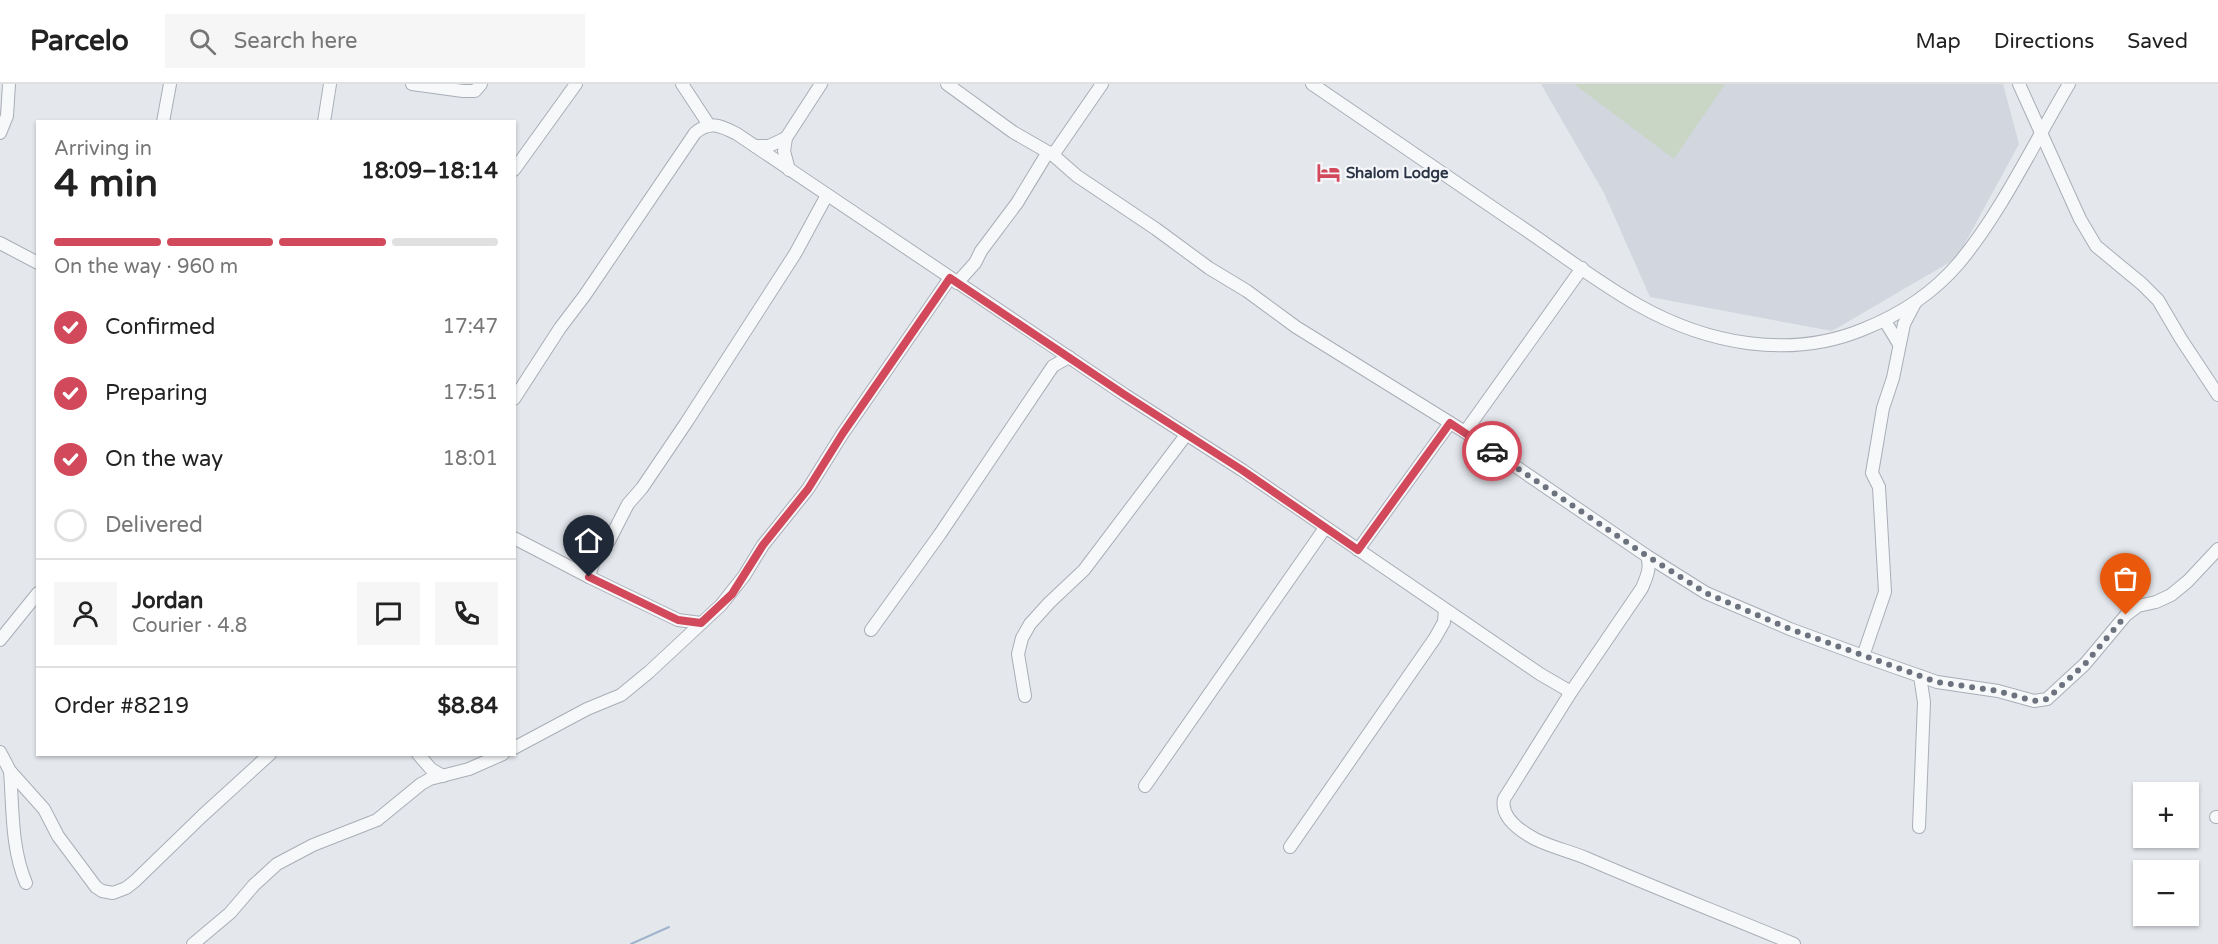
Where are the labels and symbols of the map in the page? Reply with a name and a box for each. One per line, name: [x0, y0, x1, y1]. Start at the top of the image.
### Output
hotel icon: Shalom Lodge: [1315, 160, 1341, 186]
place label: Shalom Lodge: [1346, 164, 1449, 183]
courier: [1462, 421, 1522, 481]
pin: [563, 515, 614, 577]
pin: [2100, 553, 2151, 615]

